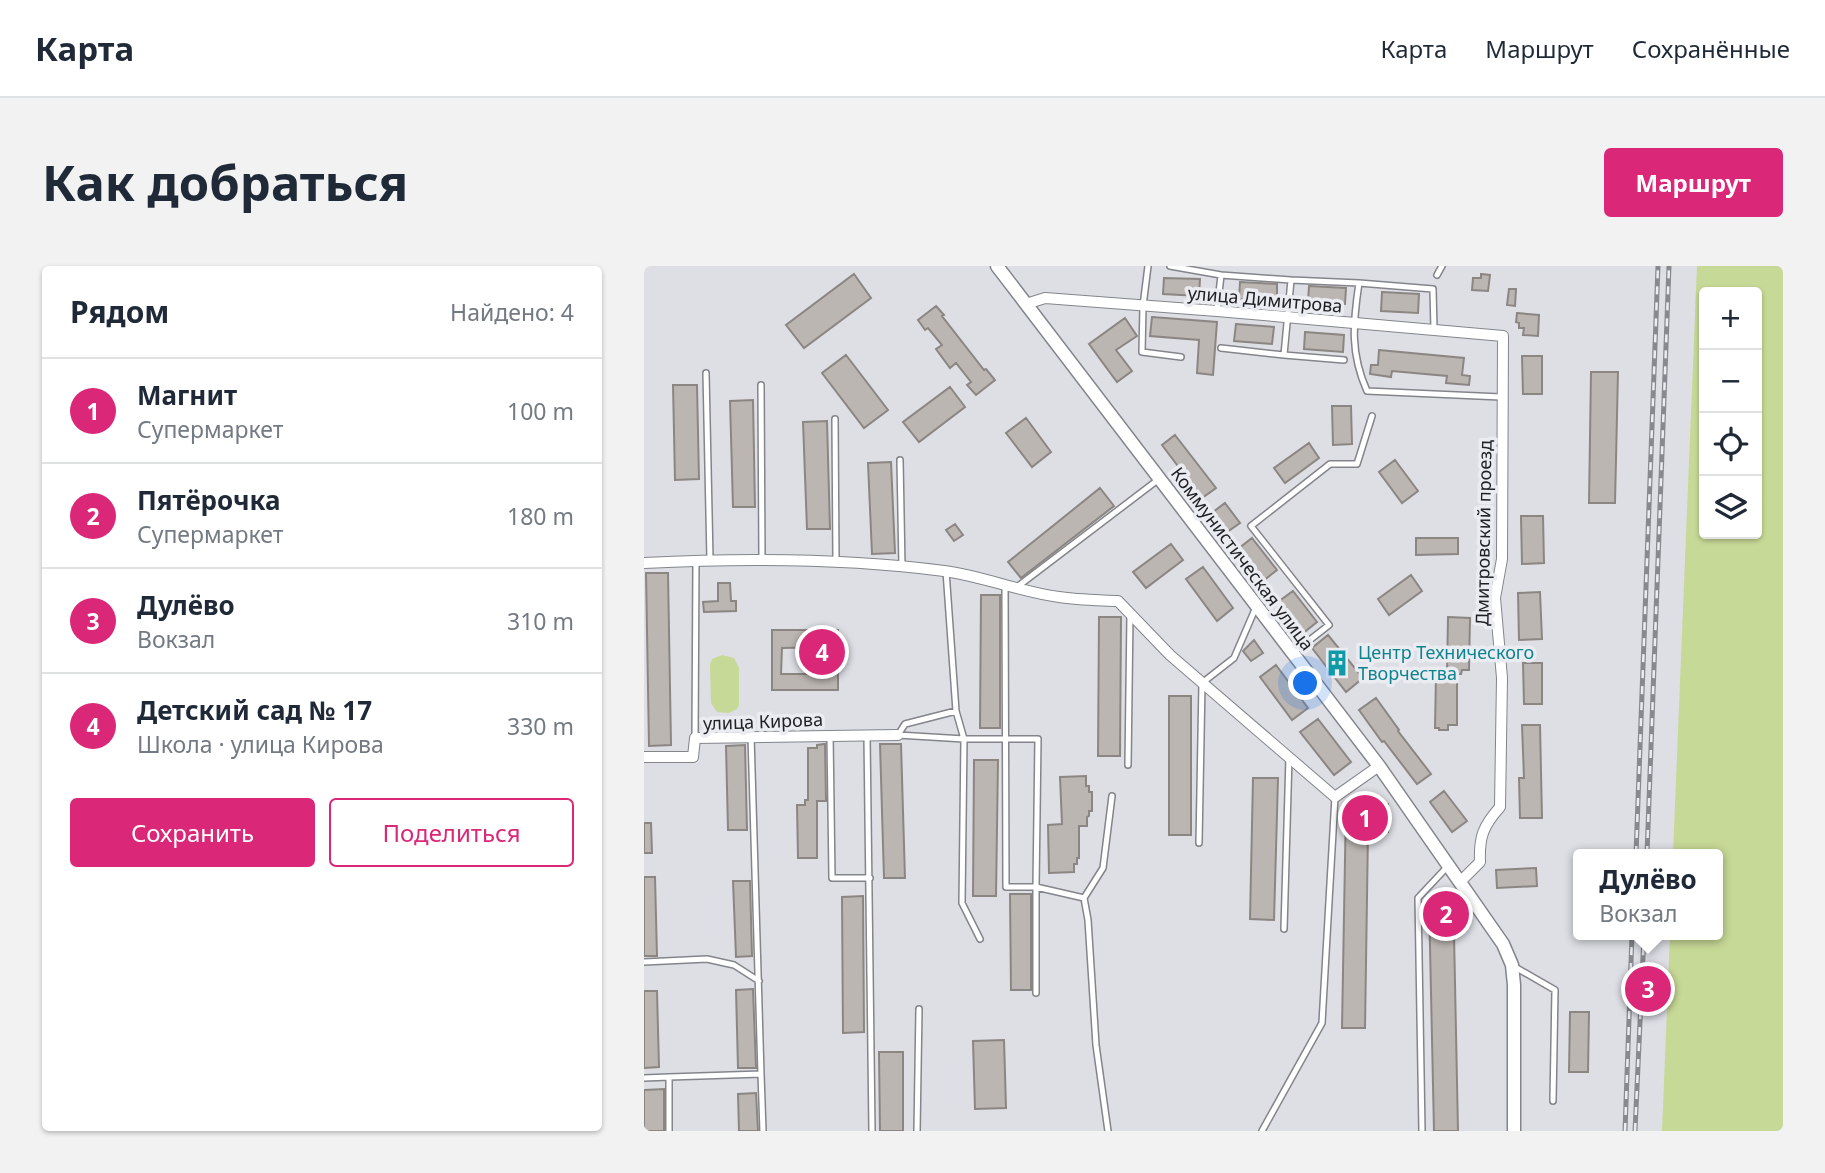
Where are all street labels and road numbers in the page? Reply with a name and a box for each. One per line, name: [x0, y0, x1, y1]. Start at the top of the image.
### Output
street label: улица Димитрова: [1187, 280, 1343, 318]
street label: Дмитровский проезд: [1469, 440, 1497, 626]
street label: Коммунистическая улица: [1166, 462, 1320, 655]
street label: улица Кирова: [703, 707, 823, 735]

